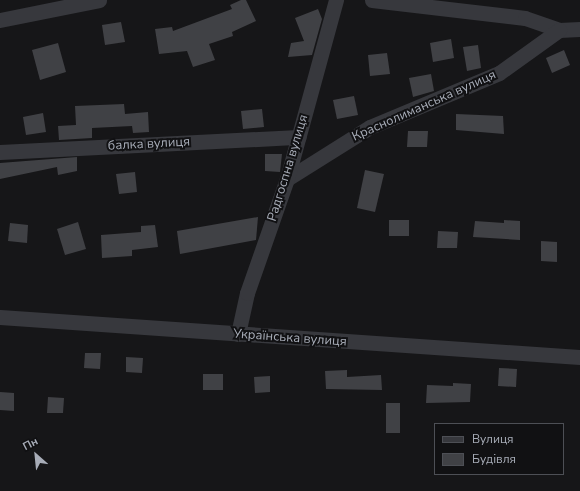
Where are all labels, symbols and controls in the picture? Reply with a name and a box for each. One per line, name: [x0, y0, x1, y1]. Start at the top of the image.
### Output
street label: Краснолиманська вулиця: [350, 67, 498, 145]
street label: Радгоспна вулиця: [264, 113, 312, 223]
street label: балка вулиця: [107, 134, 191, 154]
street label: Українська вулиця: [233, 326, 347, 350]
legend: [434, 423, 564, 475]
text: Вулиця: [472, 431, 514, 447]
text: Пн: [20, 434, 40, 454]
north arrow: [16, 435, 56, 475]
text: Будівля: [472, 451, 516, 467]

